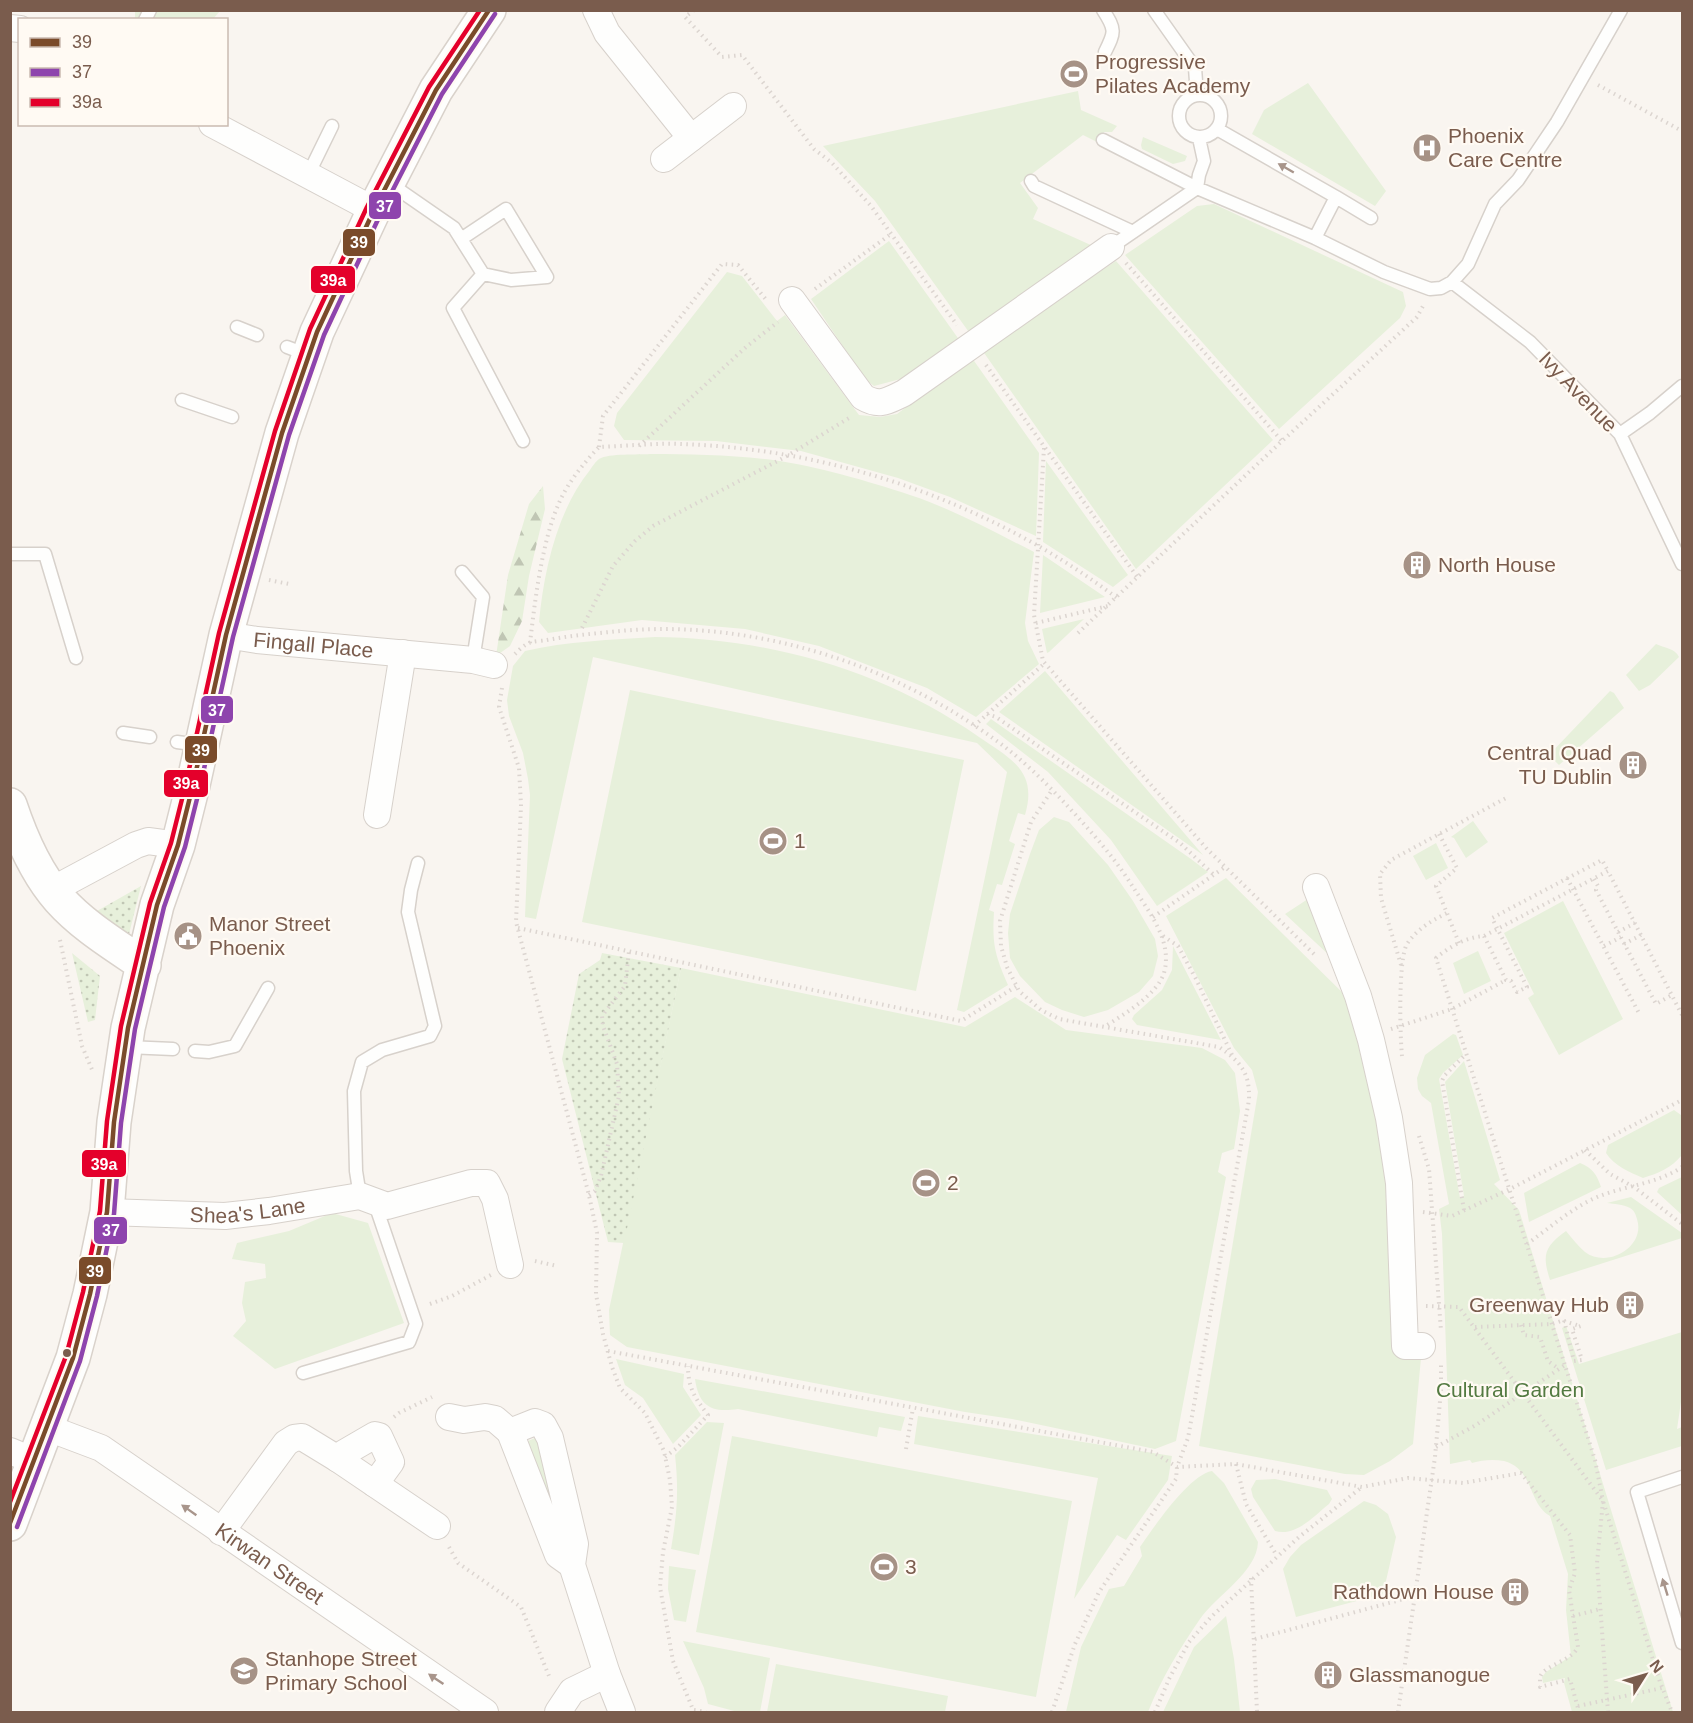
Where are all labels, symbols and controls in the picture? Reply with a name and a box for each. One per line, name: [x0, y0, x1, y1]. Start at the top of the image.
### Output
legend: [18, 18, 228, 126]
text: 39: [72, 32, 92, 52]
place label: Progressive Pilates Academy: [1095, 50, 1251, 97]
sports icon: Progressive Pilates Academy: [1058, 58, 1090, 90]
text: 37: [72, 62, 92, 82]
text: 39a: [72, 92, 103, 112]
place label: Phoenix Care Centre: [1448, 124, 1562, 171]
hospital icon: Phoenix Care Centre: [1411, 132, 1443, 164]
one-way arrow: [1277, 163, 1294, 173]
line badge: 37: [368, 191, 402, 220]
text: 37: [376, 198, 394, 215]
line badge: 39: [342, 228, 376, 257]
text: 39: [350, 234, 368, 251]
line badge: 39a: [310, 265, 356, 294]
text: 39a: [320, 272, 346, 289]
street label: Ivy Avenue: [1535, 347, 1622, 436]
building icon: North House: [1401, 549, 1433, 581]
place label: North House: [1438, 553, 1556, 576]
street label: Fingall Place: [252, 628, 374, 662]
line badge: 37: [200, 695, 234, 724]
text: 37: [208, 702, 226, 719]
line badge: 39: [184, 735, 218, 764]
place label: Central Quad TU Dublin: [1487, 741, 1612, 788]
text: 39: [192, 742, 210, 759]
building icon: Central Quad TU Dublin: [1617, 749, 1649, 781]
line badge: 39a: [163, 769, 209, 798]
text: 39a: [173, 775, 199, 792]
sports icon: 1: [757, 825, 789, 857]
place label: 1: [794, 829, 806, 852]
place label: Manor Street Phoenix: [209, 912, 331, 959]
public building icon: Manor Street Phoenix: [172, 920, 204, 952]
line badge: 39a: [81, 1149, 127, 1178]
text: 39a: [91, 1156, 117, 1173]
sports icon: 2: [910, 1167, 942, 1199]
place label: 2: [947, 1171, 959, 1194]
street label: Shea's Lane: [189, 1193, 307, 1227]
line badge: 37: [93, 1216, 128, 1245]
text: 37: [102, 1222, 120, 1239]
line badge: 39: [78, 1256, 112, 1285]
text: 39: [86, 1263, 104, 1280]
building icon: Greenway Hub: [1614, 1289, 1646, 1321]
place label: Greenway Hub: [1469, 1293, 1609, 1316]
unlabelled marker: [61, 1347, 73, 1359]
park label: Cultural Garden: [1436, 1378, 1584, 1401]
one-way arrow: [181, 1505, 197, 1516]
street label: Kirwan Street: [211, 1518, 328, 1609]
sports icon: 3: [868, 1551, 900, 1583]
place label: 3: [905, 1555, 917, 1578]
building icon: Rathdown House: [1499, 1576, 1531, 1608]
one-way arrow: [1660, 1578, 1670, 1596]
place label: Rathdown House: [1333, 1580, 1494, 1603]
north arrow: [1615, 1645, 1675, 1705]
place label: Stanhope Street Primary School: [265, 1647, 417, 1694]
school or university icon: Stanhope Street Primary School: [228, 1655, 260, 1687]
text: N: [1646, 1657, 1667, 1676]
building icon: Glassmanogue: [1312, 1659, 1344, 1691]
place label: Glassmanogue: [1349, 1663, 1490, 1686]
one-way arrow: [428, 1674, 445, 1685]

